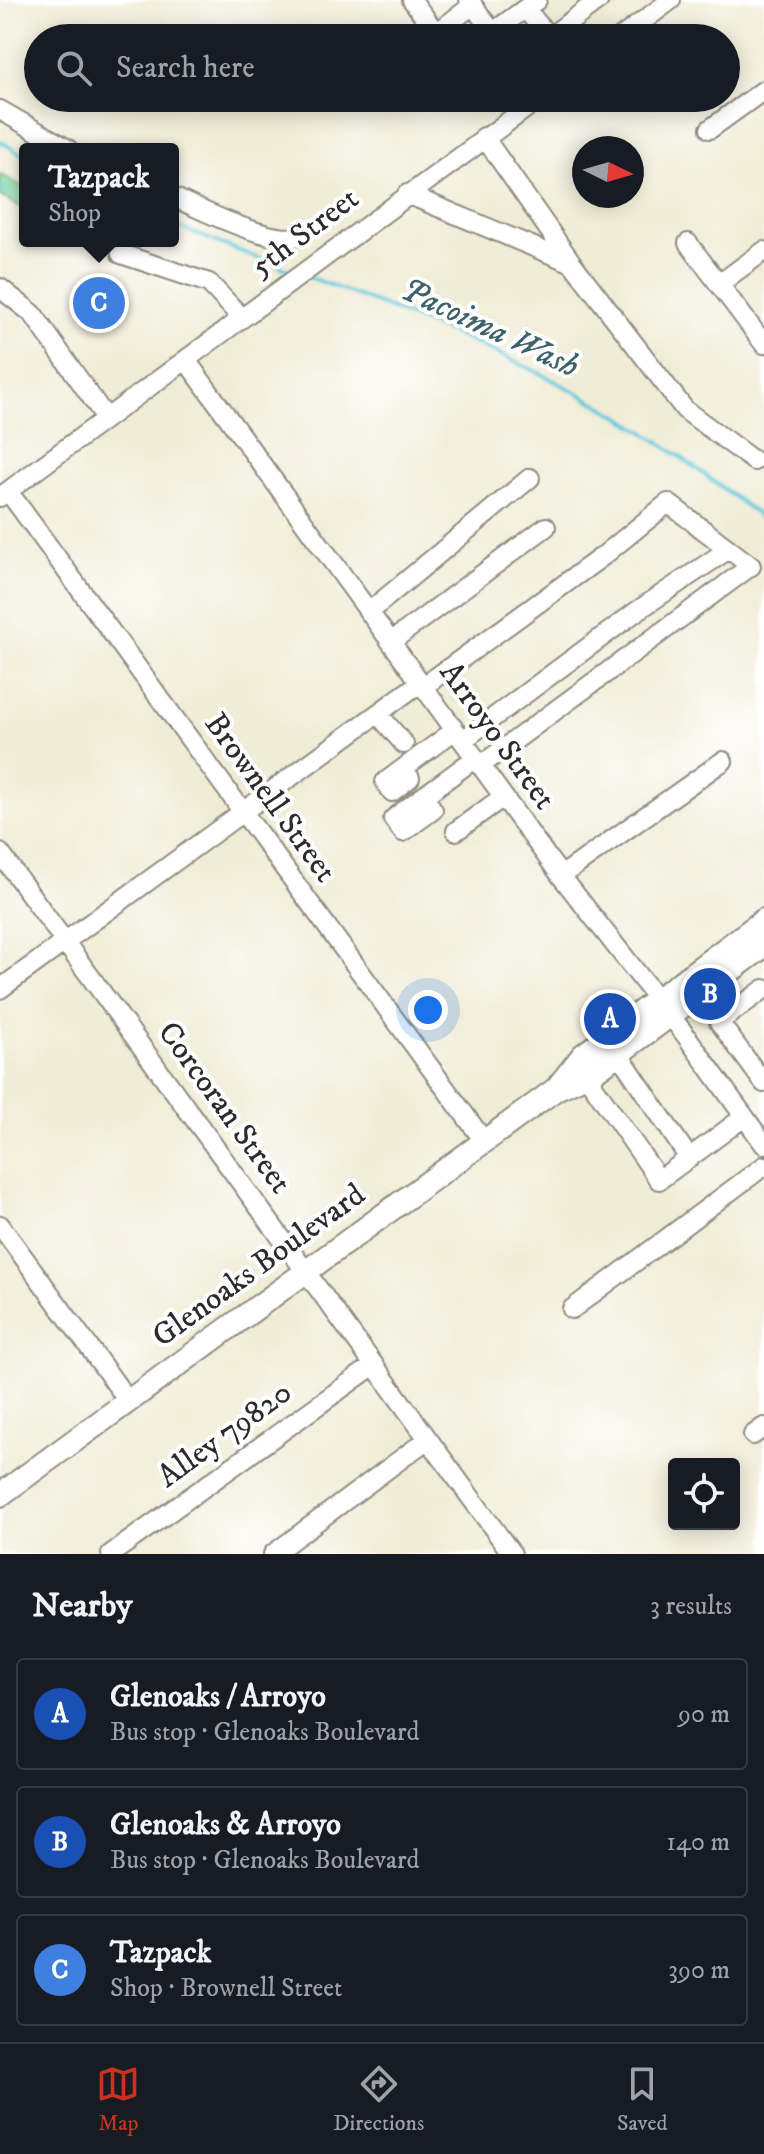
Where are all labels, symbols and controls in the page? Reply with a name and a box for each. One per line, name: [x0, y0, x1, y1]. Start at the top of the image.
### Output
search box: [24, 24, 740, 112]
icon: search: [52, 46, 96, 90]
text: Search here: [116, 50, 255, 87]
north arrow: [572, 136, 644, 208]
popup: [19, 143, 179, 247]
text: Tazpack: [48, 160, 150, 197]
street label: 5th Street: [243, 179, 367, 287]
text: Shop: [48, 197, 101, 230]
water label: Pacoima Wash: [394, 269, 586, 387]
pin: C: [73, 273, 125, 333]
street label: Arroyo Street: [430, 654, 564, 818]
street label: Brownell Street: [195, 706, 345, 890]
pin: B: [684, 964, 736, 1024]
pin: A: [584, 989, 636, 1049]
your location: [408, 990, 448, 1030]
street label: Corcoran Street: [148, 1014, 300, 1202]
street label: Glenoaks Boulevard: [145, 1175, 373, 1357]
street label: Alley 79820: [150, 1373, 300, 1497]
map controls: [668, 1458, 740, 1530]
button: locate: [668, 1458, 740, 1530]
text: Nearby: [32, 1585, 133, 1627]
text: 3 results: [650, 1590, 732, 1623]
text: Glenoaks / Arroyo: [110, 1679, 326, 1716]
text: A: [52, 1698, 68, 1731]
text: 90 m: [678, 1698, 730, 1731]
text: Bus stop · Glenoaks Boulevard: [110, 1716, 420, 1749]
text: Glenoaks & Arroyo: [110, 1807, 341, 1844]
text: B: [52, 1826, 68, 1859]
text: 140 m: [666, 1826, 730, 1859]
text: Bus stop · Glenoaks Boulevard: [110, 1844, 420, 1877]
text: Tazpack: [110, 1935, 211, 1972]
text: C: [51, 1954, 69, 1987]
text: 390 m: [668, 1954, 730, 1987]
text: Shop · Brownell Street: [110, 1972, 342, 2005]
tab: Map: [96, 2062, 140, 2137]
tab: Directions: [333, 2062, 424, 2137]
tab: Saved: [617, 2062, 668, 2137]

